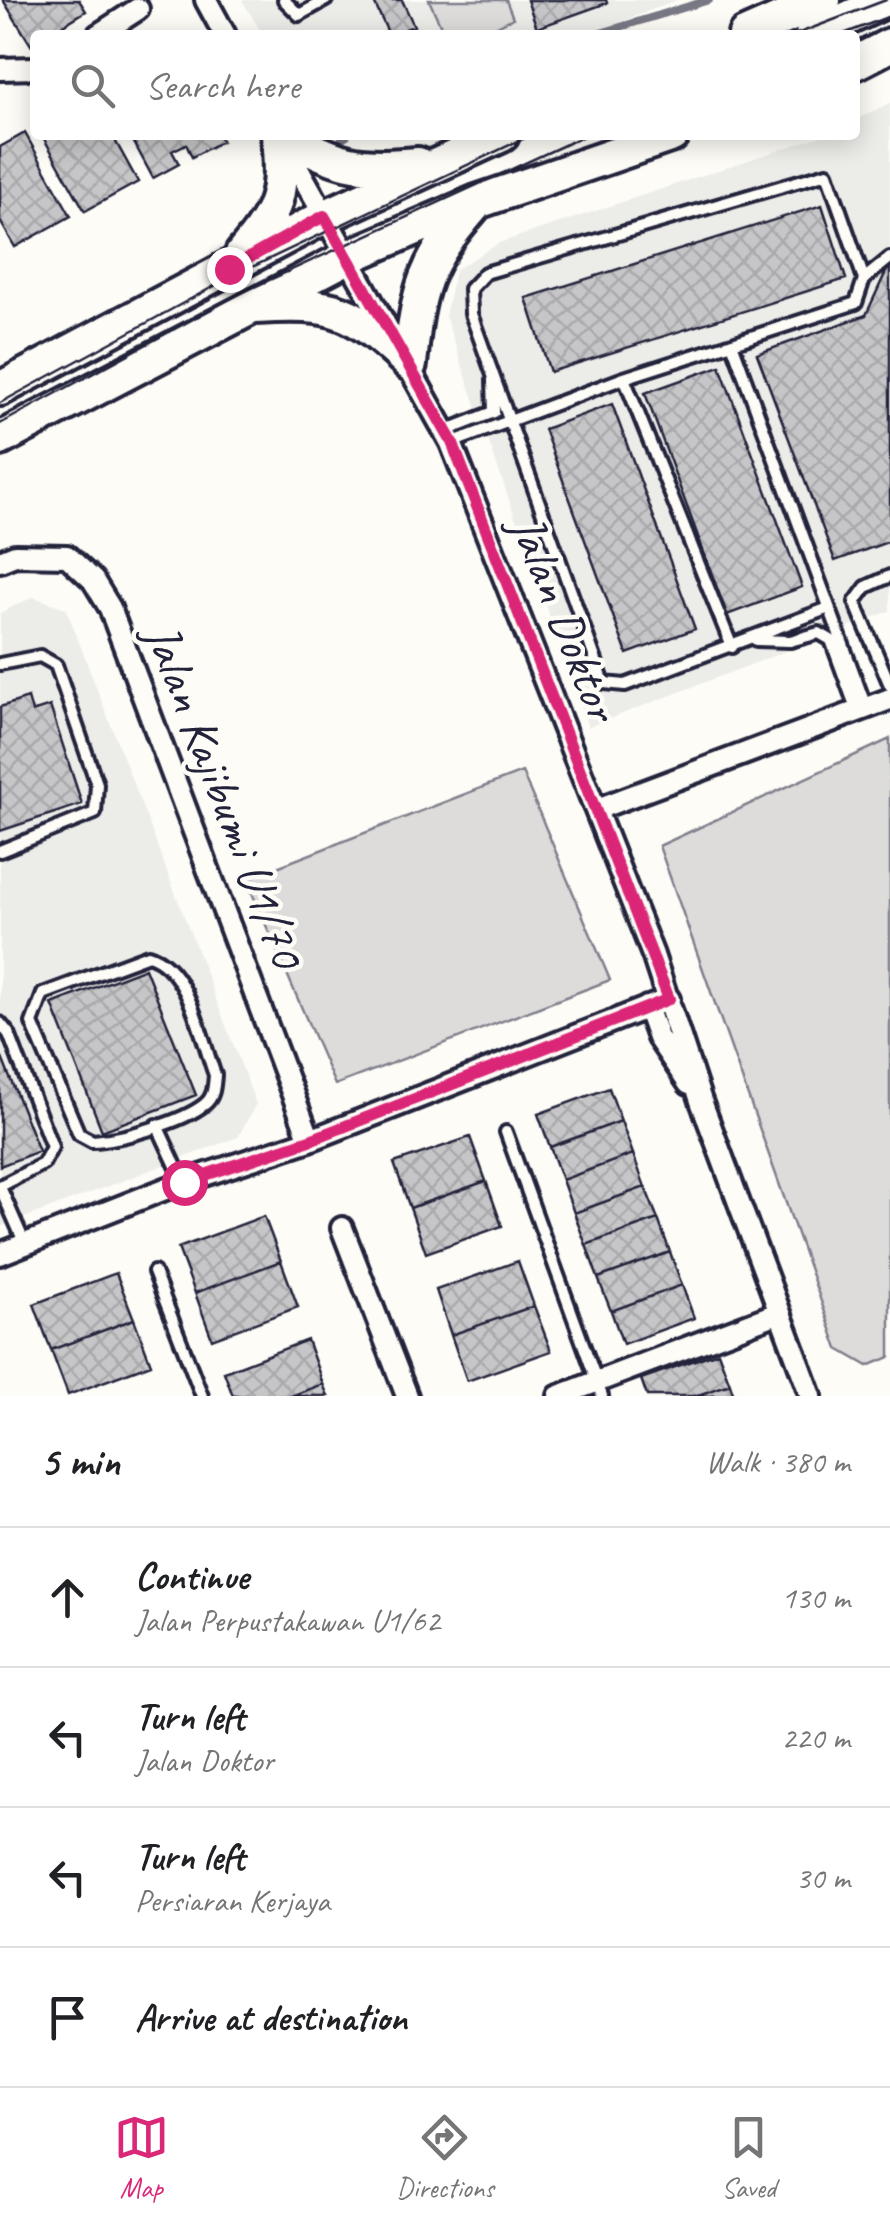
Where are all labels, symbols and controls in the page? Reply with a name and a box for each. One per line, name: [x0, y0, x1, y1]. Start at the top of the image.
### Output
search box: [30, 30, 860, 140]
icon: search: [65, 58, 120, 113]
text: Search here: [145, 62, 300, 109]
route end: [207, 247, 253, 293]
street label: Jalan Doktor: [494, 503, 636, 733]
street label: Jalan Kajibumi U1/70: [129, 613, 320, 980]
route start: [162, 1160, 208, 1206]
text: 5 min: [40, 1435, 120, 1488]
text: Walk · 380 m: [706, 1441, 850, 1482]
text: Continue: [135, 1553, 249, 1600]
icon: ahead: [40, 1570, 95, 1625]
text: 130 m: [781, 1577, 850, 1618]
text: Jalan Perpustakawan U1/62: [135, 1600, 440, 1641]
text: Turn left: [135, 1693, 245, 1740]
icon: left: [40, 1710, 95, 1765]
text: 220 m: [781, 1717, 850, 1758]
text: Jalan Doktor: [135, 1740, 274, 1781]
text: Turn left: [135, 1833, 245, 1880]
icon: left: [40, 1850, 95, 1905]
text: 30 m: [796, 1857, 850, 1898]
text: Persiaran Kerjaya: [135, 1880, 330, 1921]
icon: arrive: [40, 1990, 95, 2045]
text: Arrive at destination: [135, 1994, 407, 2041]
tab: Map: [114, 2110, 169, 2205]
tab: Directions: [396, 2110, 494, 2205]
tab: Saved: [721, 2110, 776, 2205]

